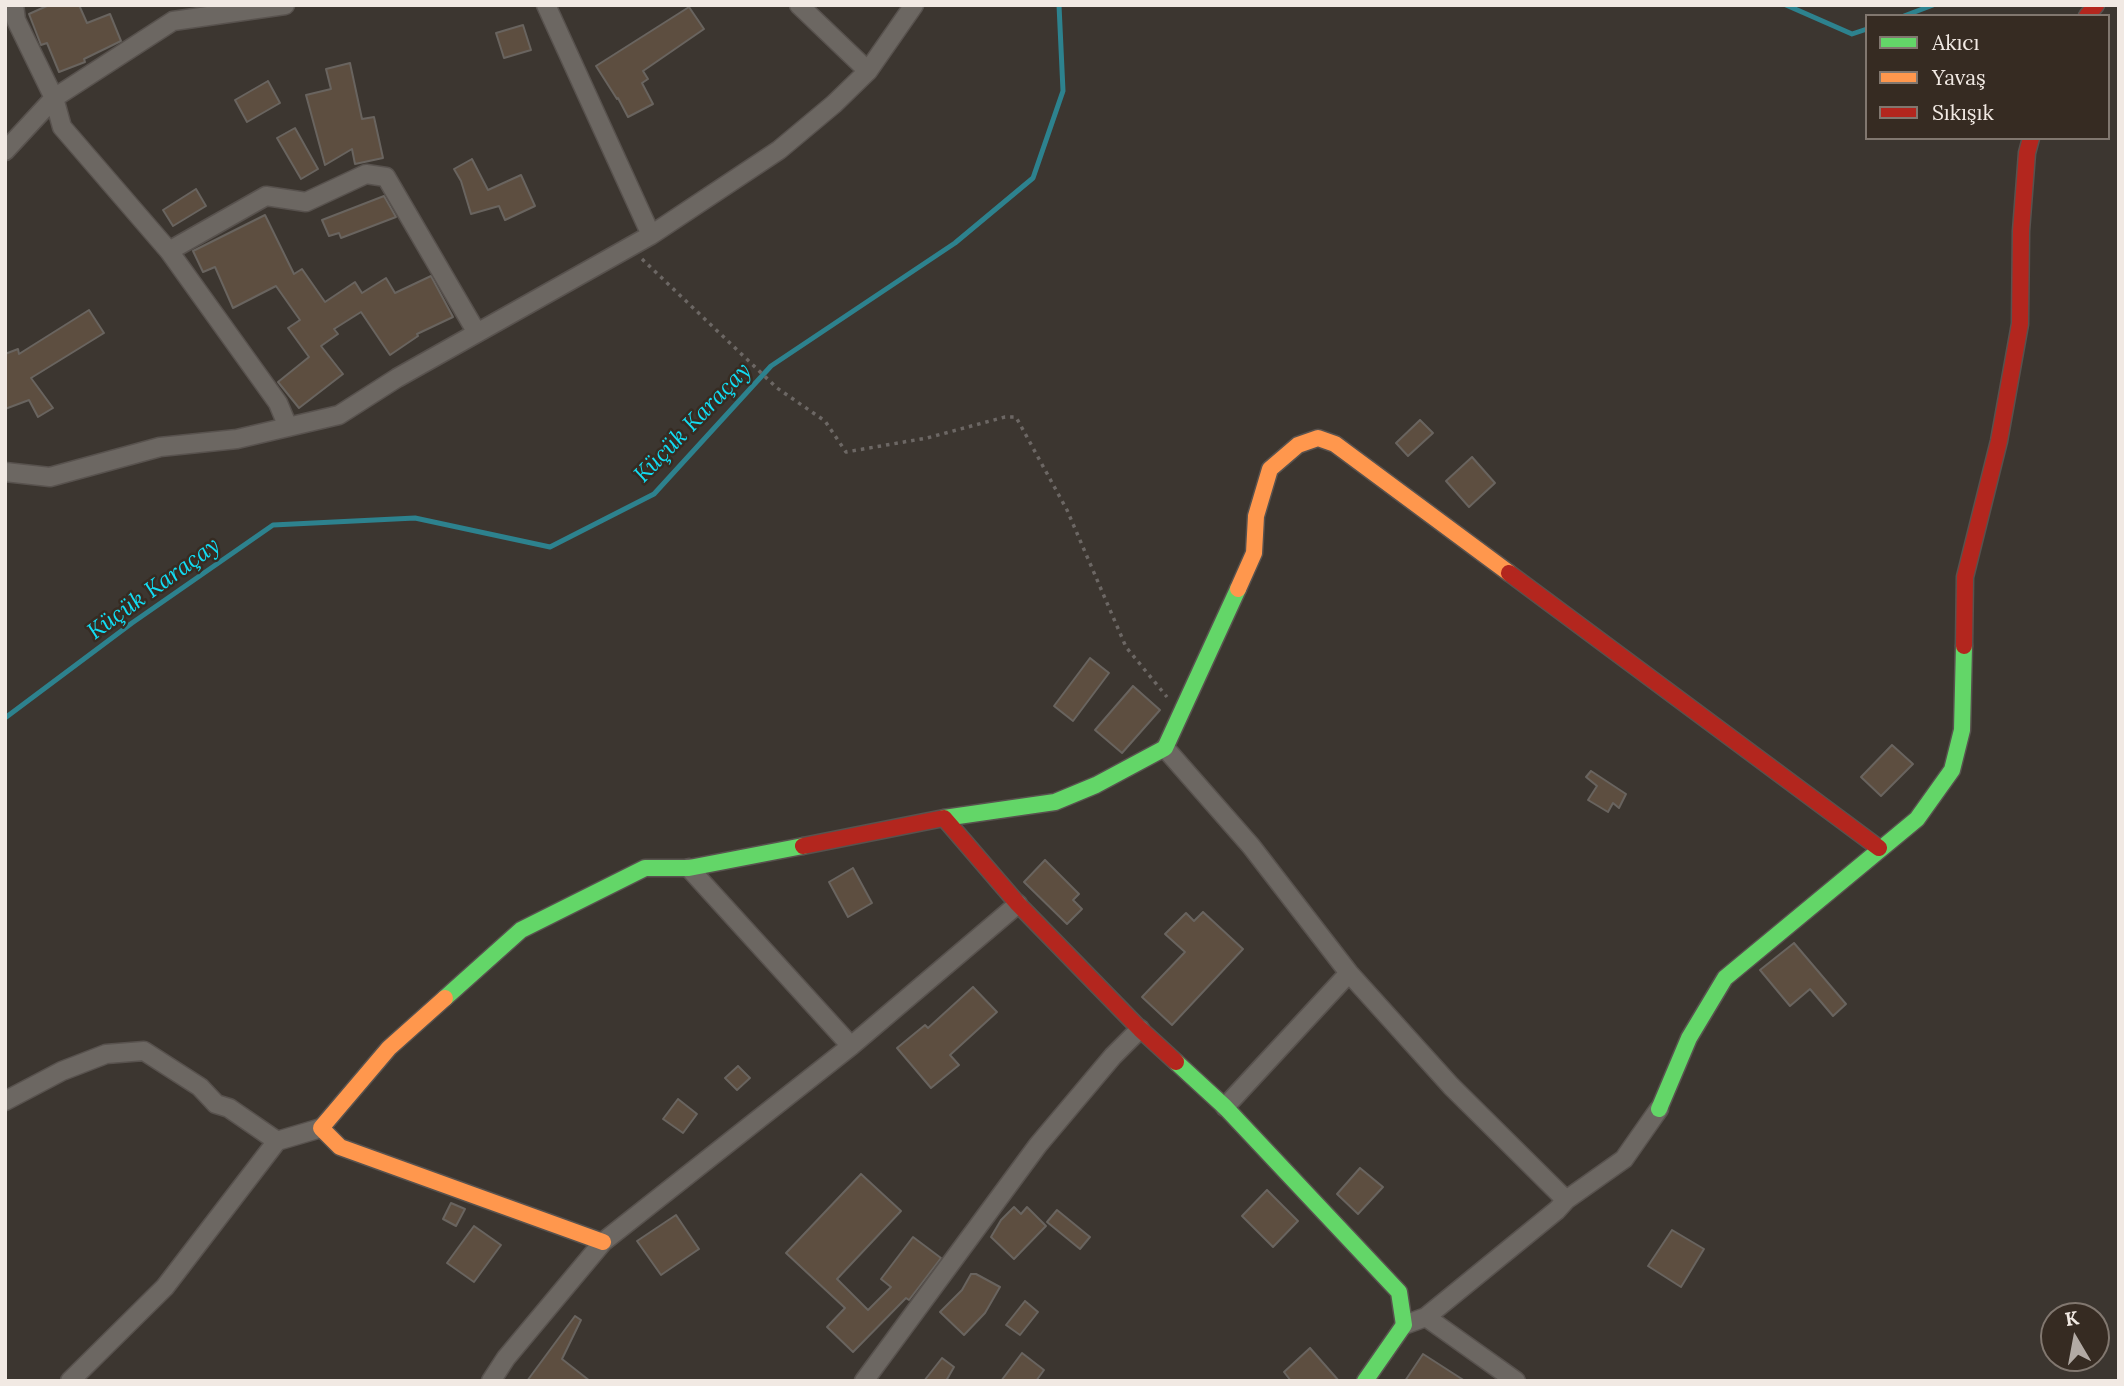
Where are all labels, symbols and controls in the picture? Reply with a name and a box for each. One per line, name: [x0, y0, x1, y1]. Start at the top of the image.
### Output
legend: [1865, 14, 2110, 140]
text: Akıcı: [1932, 29, 1979, 56]
text: Yavaş: [1932, 64, 1986, 91]
text: Sıkışık: [1932, 99, 1994, 126]
water label: Küçük Karaçay: [629, 357, 757, 489]
water label: Küçük Karaçay: [83, 532, 225, 646]
north arrow: [2040, 1302, 2110, 1372]
text: K: [2063, 1305, 2080, 1331]

